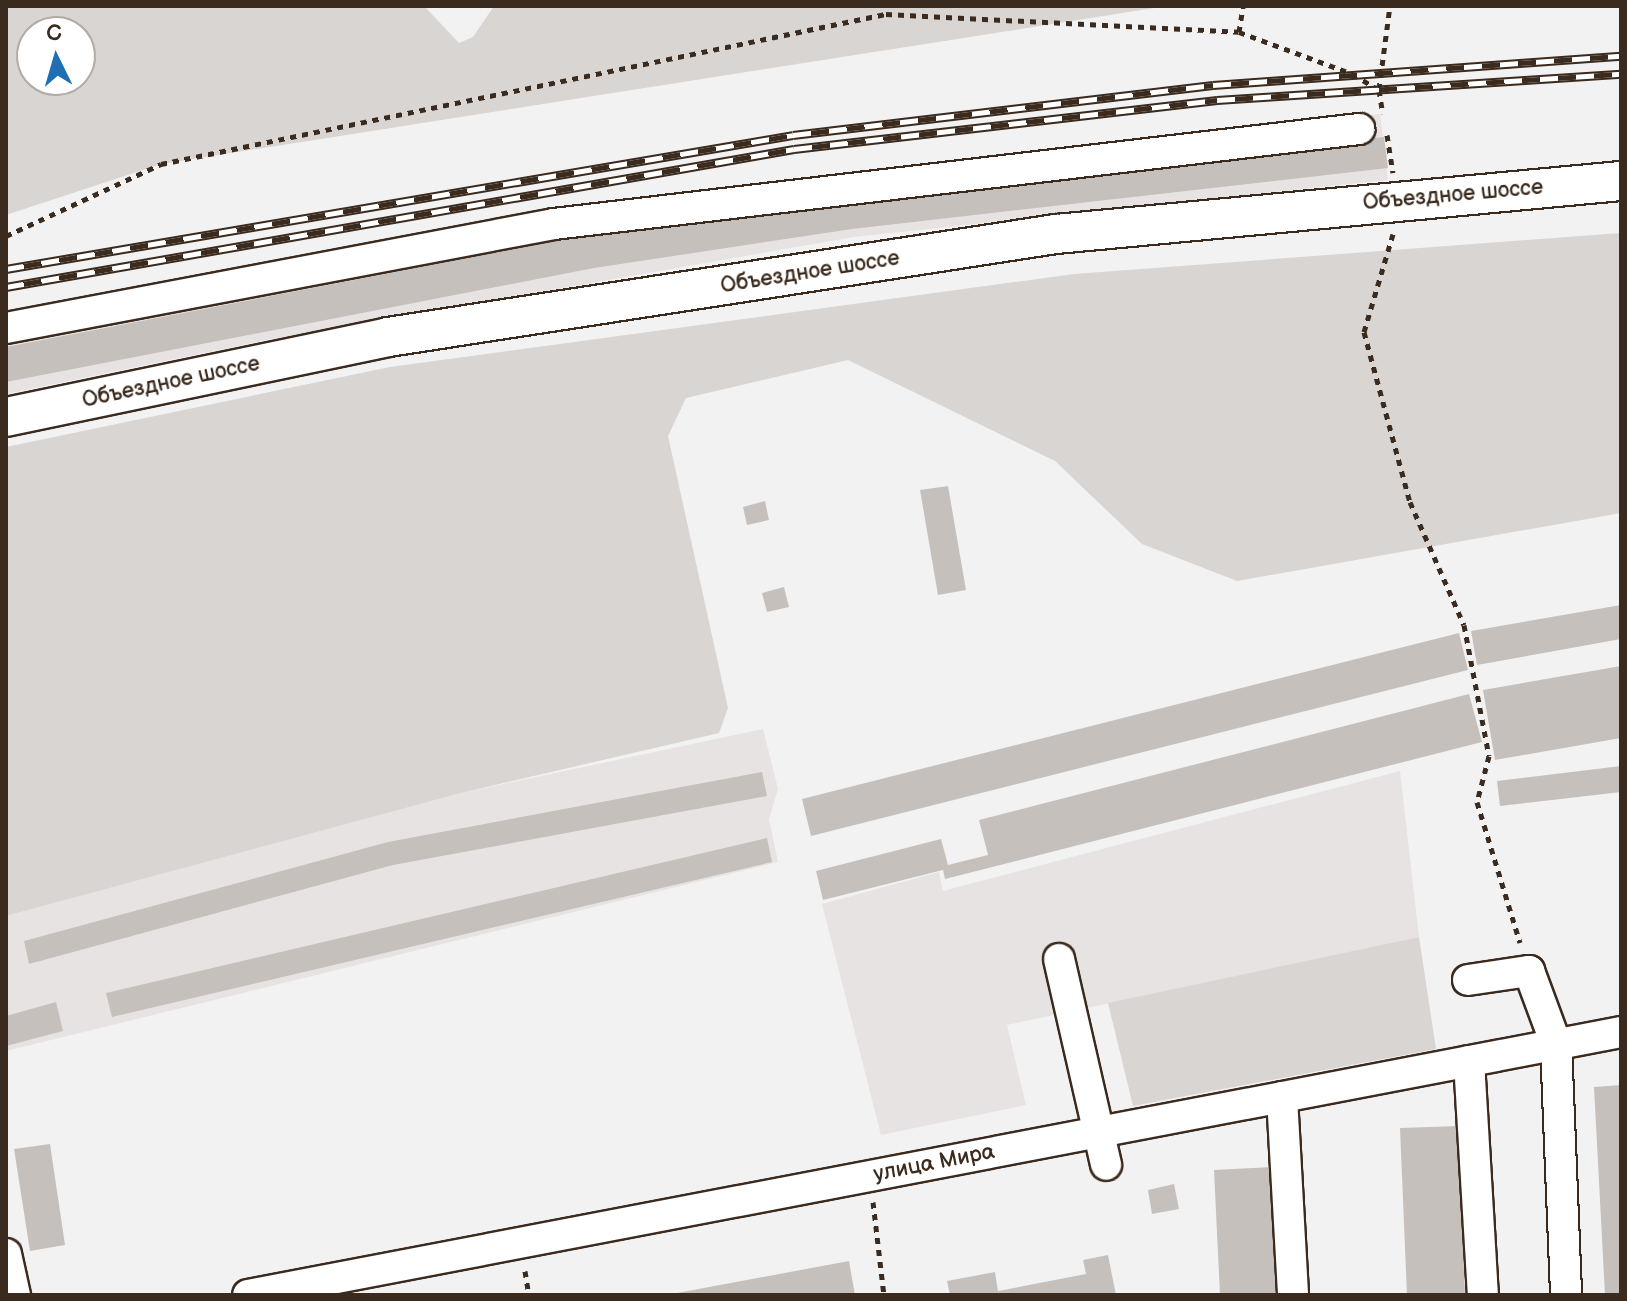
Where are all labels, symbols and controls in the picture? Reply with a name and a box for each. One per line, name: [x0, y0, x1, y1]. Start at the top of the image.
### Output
north arrow: [16, 16, 96, 96]
text: С: [45, 19, 63, 48]
street label: Объездное шоссе: [1362, 174, 1544, 216]
street label: Объездное шоссе: [719, 245, 901, 299]
street label: Объездное шоссе: [80, 350, 262, 414]
street label: улица Мира: [871, 1138, 997, 1188]

